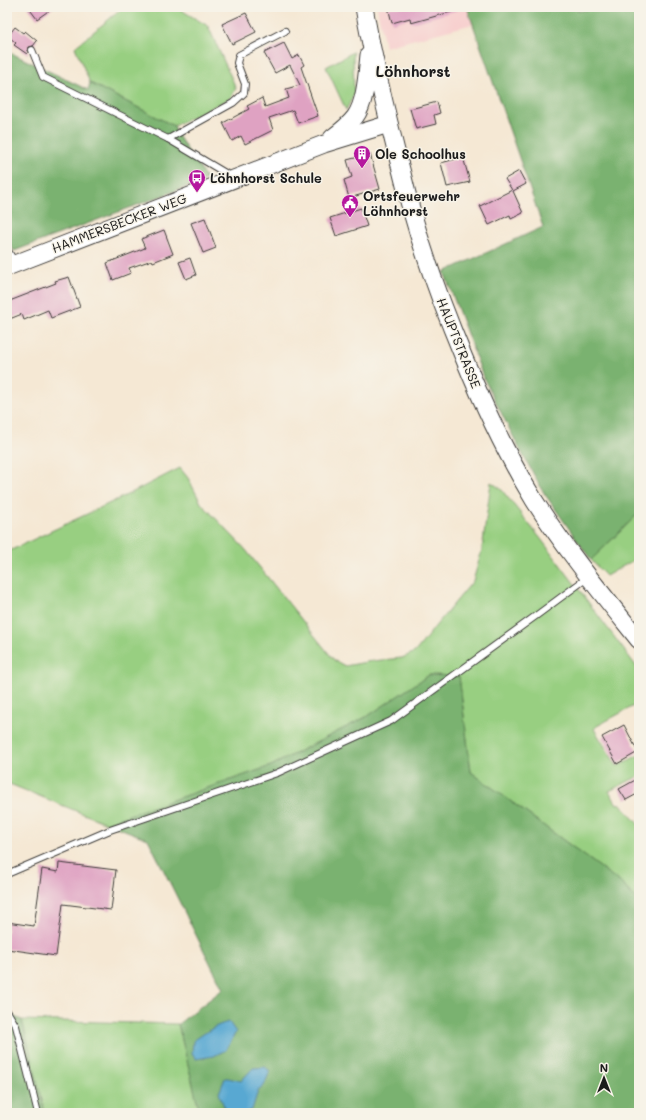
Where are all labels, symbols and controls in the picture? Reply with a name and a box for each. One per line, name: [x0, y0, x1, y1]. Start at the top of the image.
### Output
district label: Löhnhorst: [376, 61, 451, 81]
building icon: Ole Schoolhus: [352, 144, 372, 169]
place label: Ole Schoolhus: [375, 145, 466, 162]
bus stop icon: Löhnhorst Schule: [187, 168, 207, 193]
place label: Löhnhorst Schule: [210, 169, 322, 186]
place label: Ortsfeuerwehr Löhnhorst: [363, 187, 460, 219]
street label: HAMMERSBECKER WEG: [49, 189, 189, 256]
public building icon: Ortsfeuerwehr Löhnhorst: [340, 193, 360, 218]
street label: HAUPTSTRASSE: [434, 295, 485, 391]
north arrow: [584, 1058, 624, 1098]
text: N: [600, 1060, 608, 1075]

